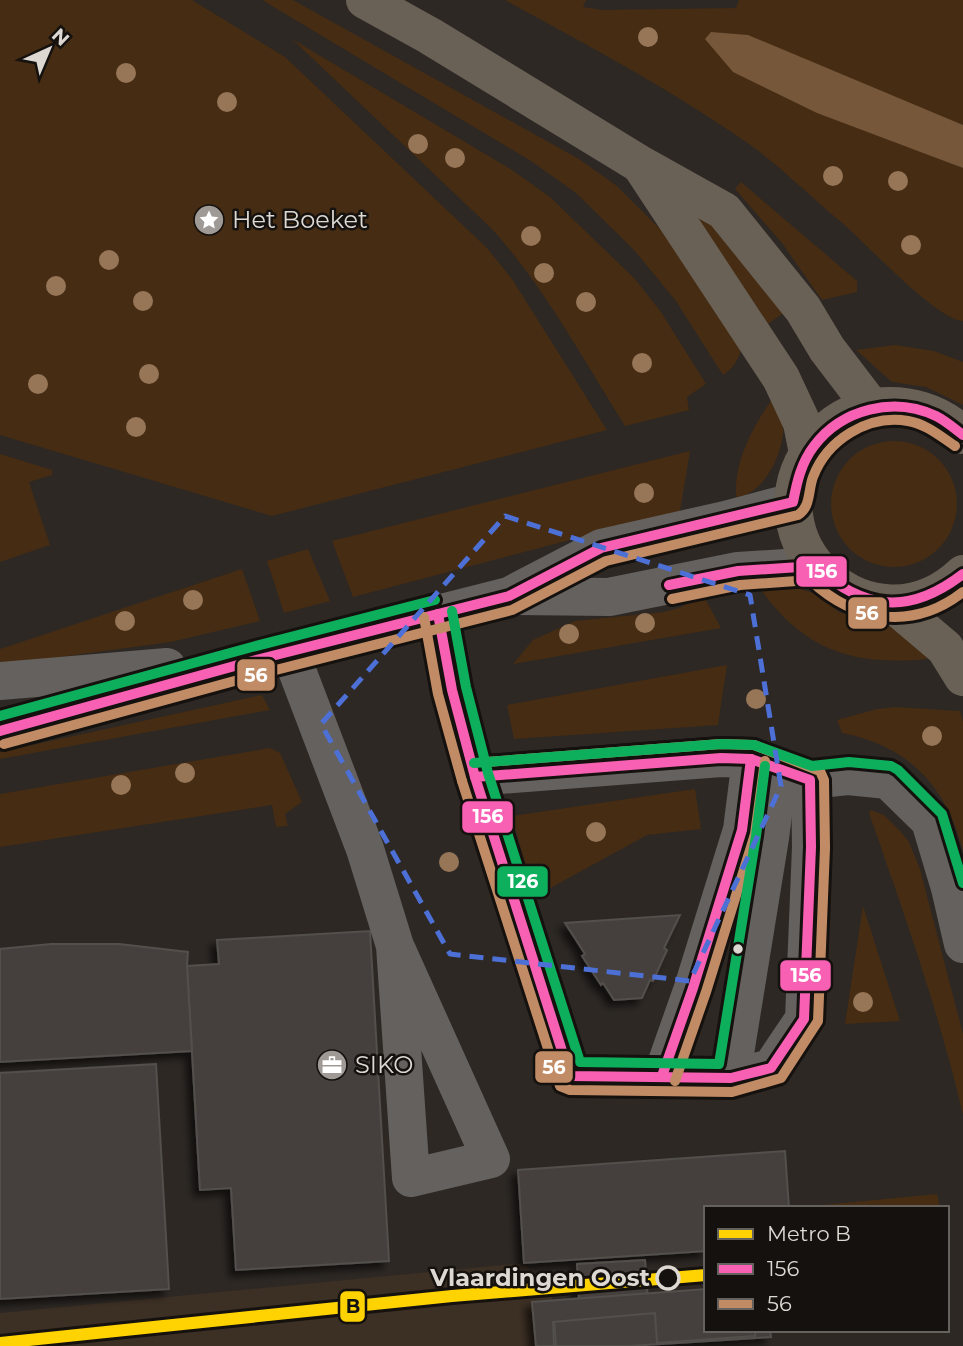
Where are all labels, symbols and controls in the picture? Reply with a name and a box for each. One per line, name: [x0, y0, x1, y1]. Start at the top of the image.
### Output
north arrow: [14, 14, 84, 84]
text: N: [47, 24, 74, 51]
place icon: Het Boeket: [192, 203, 226, 237]
place label: Het Boeket: [232, 205, 368, 234]
line badge: 156: [795, 555, 848, 588]
text: 156: [807, 560, 837, 583]
line badge: 56: [847, 596, 888, 630]
text: 56: [855, 602, 879, 625]
line badge: 56: [236, 658, 276, 692]
text: 56: [244, 664, 268, 687]
line badge: 156: [461, 800, 514, 834]
text: 156: [473, 805, 503, 828]
line badge: 126: [496, 865, 549, 898]
text: 126: [508, 870, 538, 893]
unlabelled marker: [731, 942, 745, 956]
line badge: 156: [779, 959, 832, 992]
text: 156: [791, 964, 821, 987]
office icon: SIKO: [315, 1048, 349, 1082]
place label: SIKO: [355, 1050, 413, 1079]
line badge: 56: [534, 1050, 574, 1084]
text: 56: [542, 1056, 566, 1079]
legend: [704, 1206, 949, 1332]
text: Metro B: [767, 1221, 851, 1246]
text: 156: [767, 1256, 799, 1281]
place label: Vlaardingen Oost: [429, 1263, 651, 1292]
marker: Vlaardingen Oost: [656, 1266, 680, 1290]
line badge: B: [339, 1290, 366, 1323]
text: 56: [767, 1291, 792, 1316]
text: B: [346, 1295, 360, 1318]

